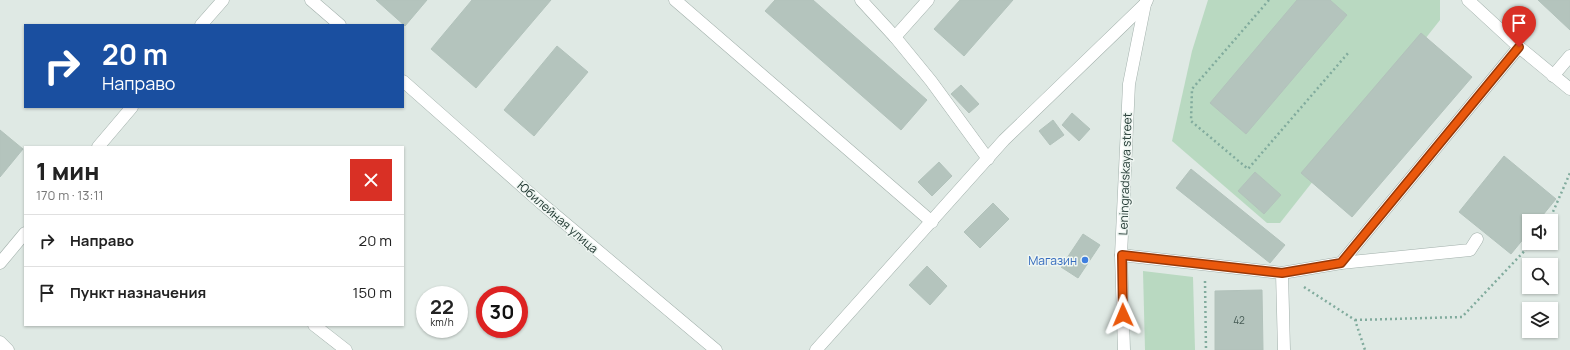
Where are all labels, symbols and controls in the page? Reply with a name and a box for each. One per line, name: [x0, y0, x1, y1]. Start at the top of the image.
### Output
pin: [1502, 6, 1536, 47]
icon: arrive: [1508, 12, 1530, 34]
text: 20 m: [102, 35, 168, 73]
icon: right: [36, 40, 88, 92]
text: Направо: [102, 71, 176, 95]
street label: Leningradskaya street: [1114, 112, 1136, 236]
text: 1 мин: [36, 154, 99, 187]
button: close: [350, 159, 392, 201]
street label: Юбилейная улица: [514, 177, 602, 257]
text: 170 m · 13:11: [36, 186, 104, 204]
map controls: [1522, 214, 1558, 338]
button: sound: [1522, 214, 1558, 250]
icon: right: [36, 230, 58, 252]
text: Направо: [70, 230, 134, 251]
text: 20 m: [359, 230, 392, 251]
place label: Магазин: [1028, 252, 1077, 269]
marker: Магазин: [1080, 255, 1090, 265]
button: search: [1522, 258, 1558, 294]
icon: arrive: [36, 282, 58, 304]
text: Пункт назначения: [70, 282, 206, 303]
text: 150 m: [353, 282, 392, 303]
speed limit sign: 30: [476, 286, 528, 338]
text: 22: [430, 293, 454, 320]
position arrow: [1102, 294, 1144, 336]
button: layers: [1522, 302, 1558, 338]
house number: 42: [1233, 313, 1245, 327]
text: km/h: [430, 315, 454, 329]

